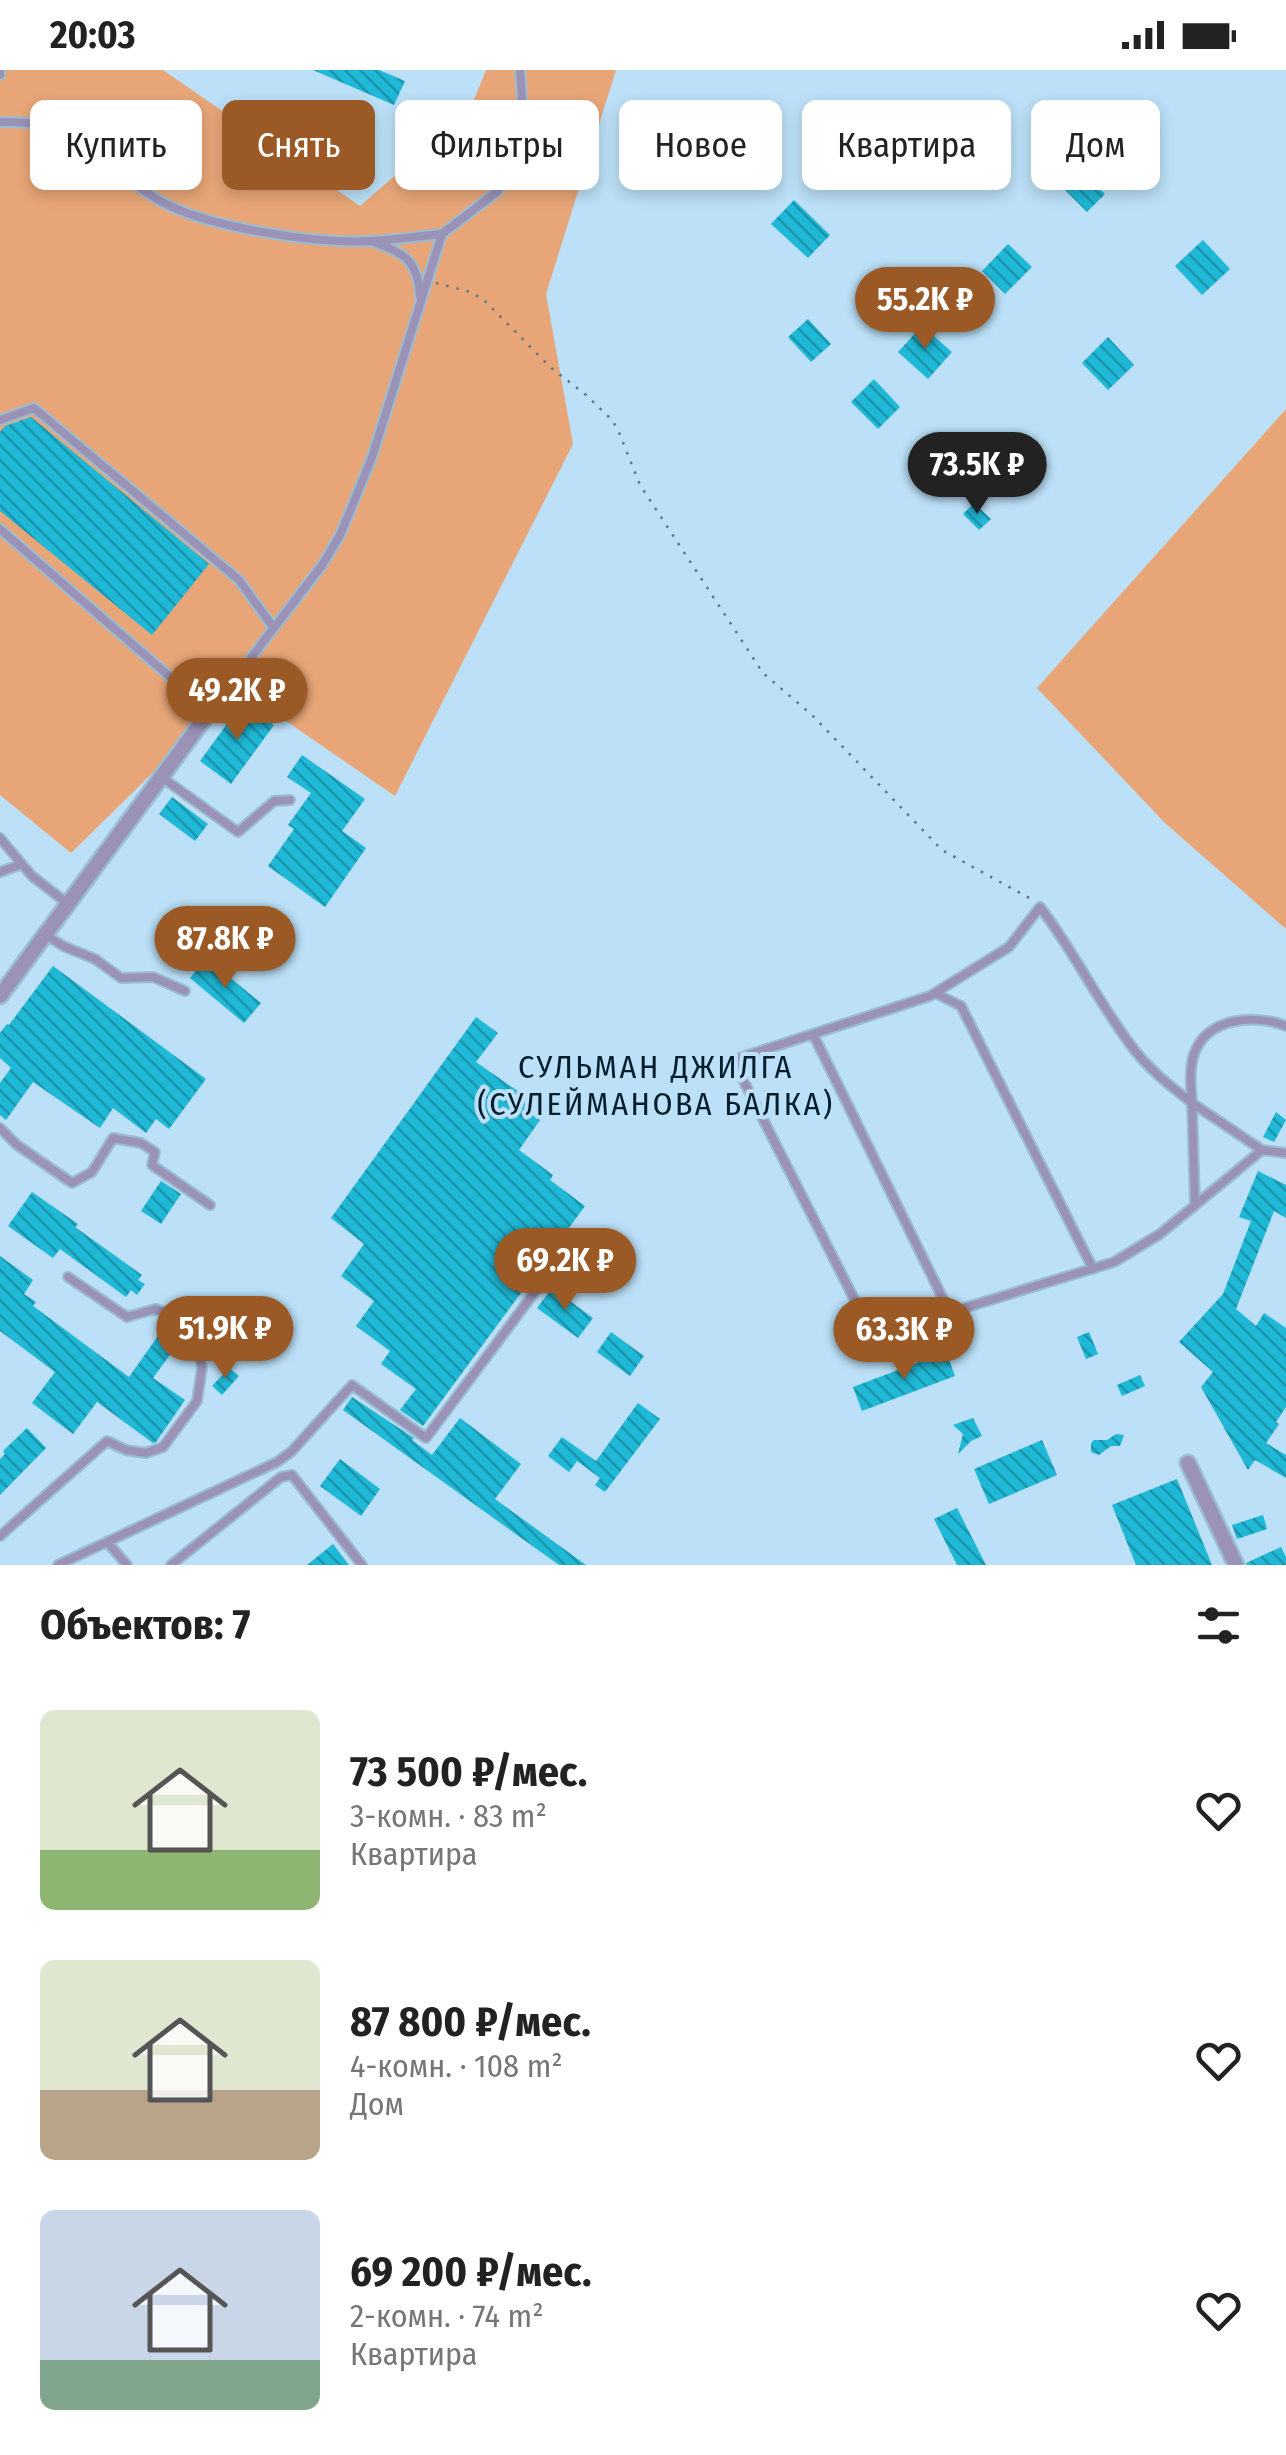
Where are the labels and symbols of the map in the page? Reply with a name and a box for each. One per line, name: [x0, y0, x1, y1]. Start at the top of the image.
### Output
pin: 55.2K ₽: [833, 267, 1017, 352]
pin: 73.5K ₽: [885, 432, 1069, 517]
pin: 49.2K ₽: [145, 658, 329, 743]
pin: 87.8K ₽: [133, 906, 317, 991]
district label: СУЛЬМАН ДЖИЛГА (СУЛЕЙМАНОВА БАЛКА): [477, 1048, 835, 1123]
pin: 69.2K ₽: [473, 1228, 657, 1313]
pin: 51.9K ₽: [133, 1296, 317, 1381]
pin: 63.3K ₽: [812, 1297, 996, 1382]

